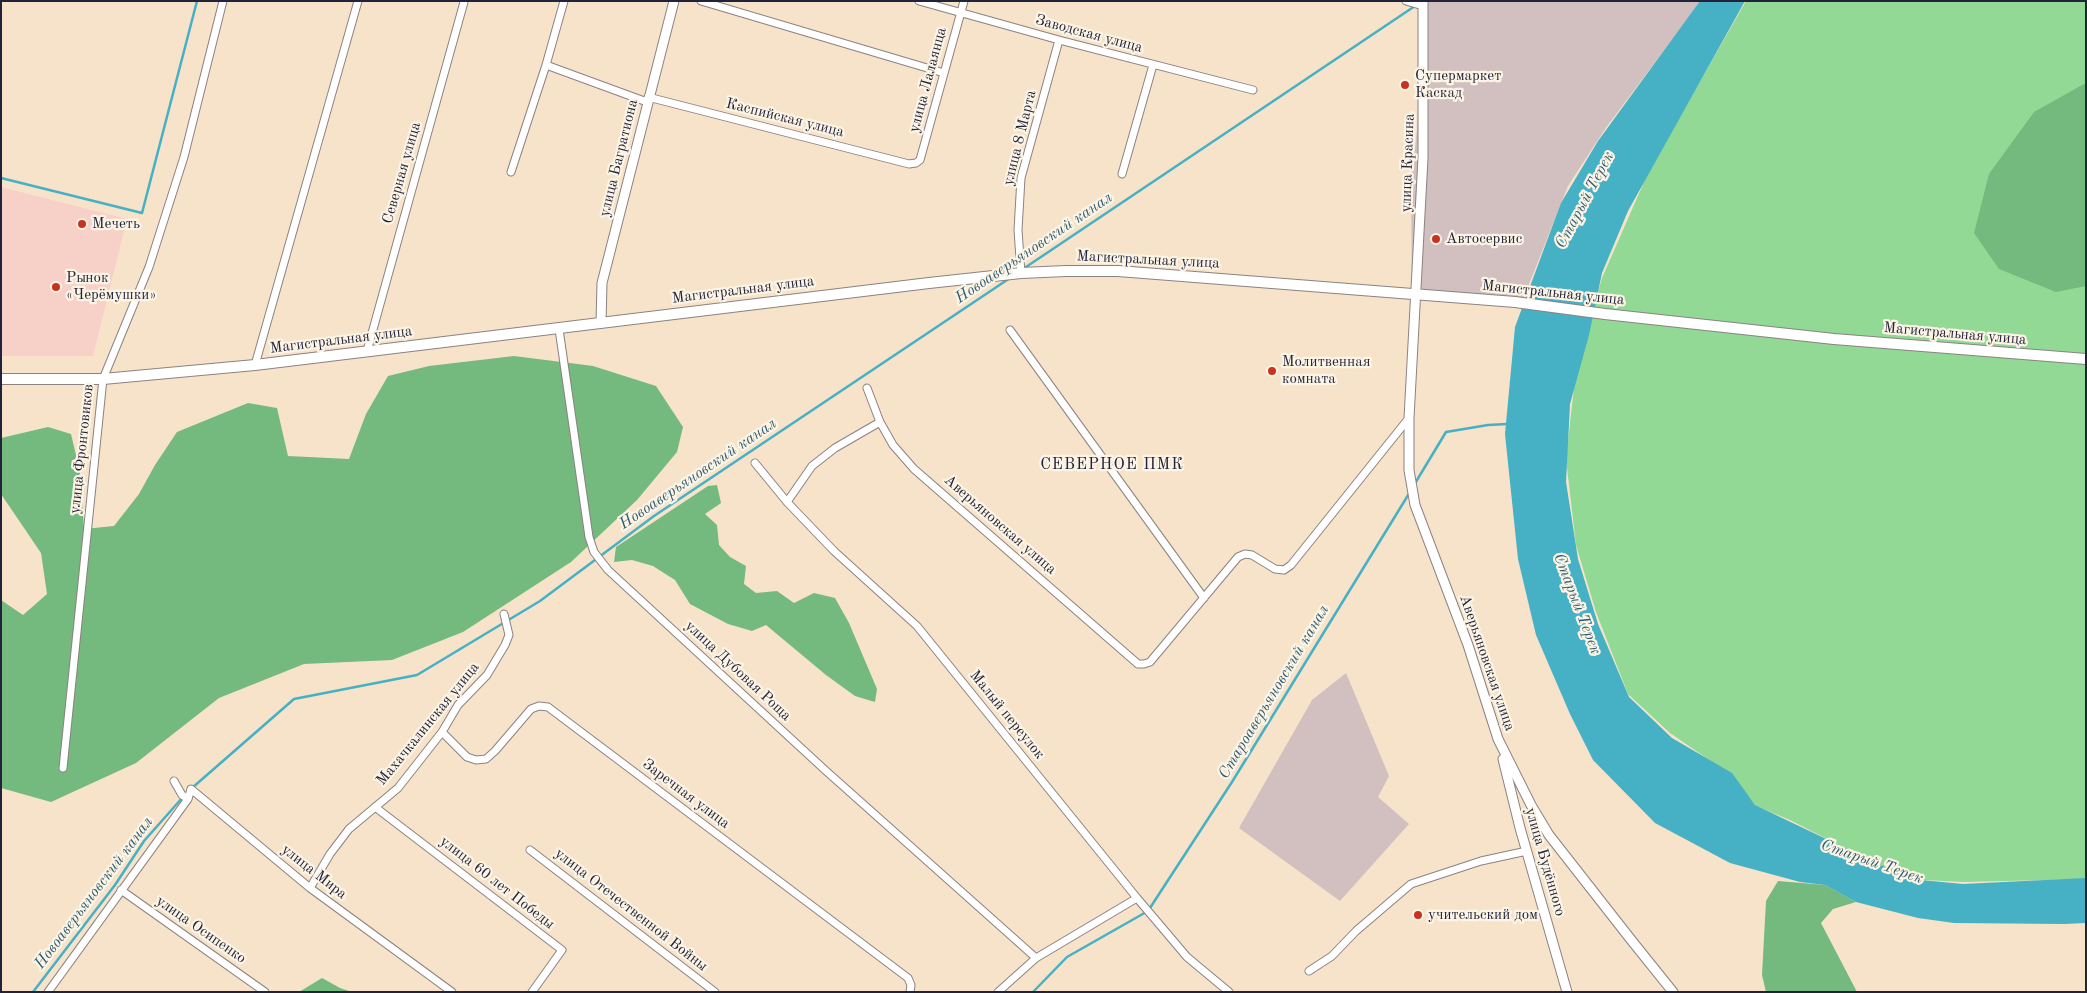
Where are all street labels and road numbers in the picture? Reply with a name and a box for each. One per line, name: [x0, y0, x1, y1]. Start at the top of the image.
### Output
street label: Заводская улица: [1033, 11, 1145, 57]
street label: улица Лалаянца: [905, 25, 951, 135]
street label: улица 8 Марта: [999, 88, 1041, 188]
street label: Каспийская улица: [724, 95, 846, 141]
street label: улица Багратиона: [596, 97, 642, 219]
street label: улица Красина: [1397, 113, 1419, 213]
street label: Северная улица: [379, 120, 425, 226]
street label: Магистральная улица: [1076, 247, 1220, 273]
street label: Магистральная улица: [671, 272, 815, 308]
street label: Магистральная улица: [1481, 277, 1625, 309]
street label: Магистральная улица: [1883, 319, 2027, 349]
street label: Магистральная улица: [269, 322, 413, 358]
street label: улица Фронтовиков: [66, 383, 98, 515]
street label: Аверьяновская улица: [940, 471, 1060, 579]
street label: Аверьяновская улица: [1455, 593, 1519, 733]
street label: улица Дубовая Роща: [681, 617, 795, 725]
street label: Махачкалинская улица: [373, 659, 483, 789]
street label: Малый переулок: [966, 667, 1048, 763]
street label: Заречная улица: [639, 755, 733, 833]
street label: улица Будённого: [1521, 806, 1569, 918]
street label: улица 60 лет Победы: [436, 833, 558, 933]
street label: улица Мира: [278, 841, 350, 903]
street label: улица Отечественной Войны: [551, 845, 711, 975]
street label: улица Осипенко: [152, 892, 250, 968]

